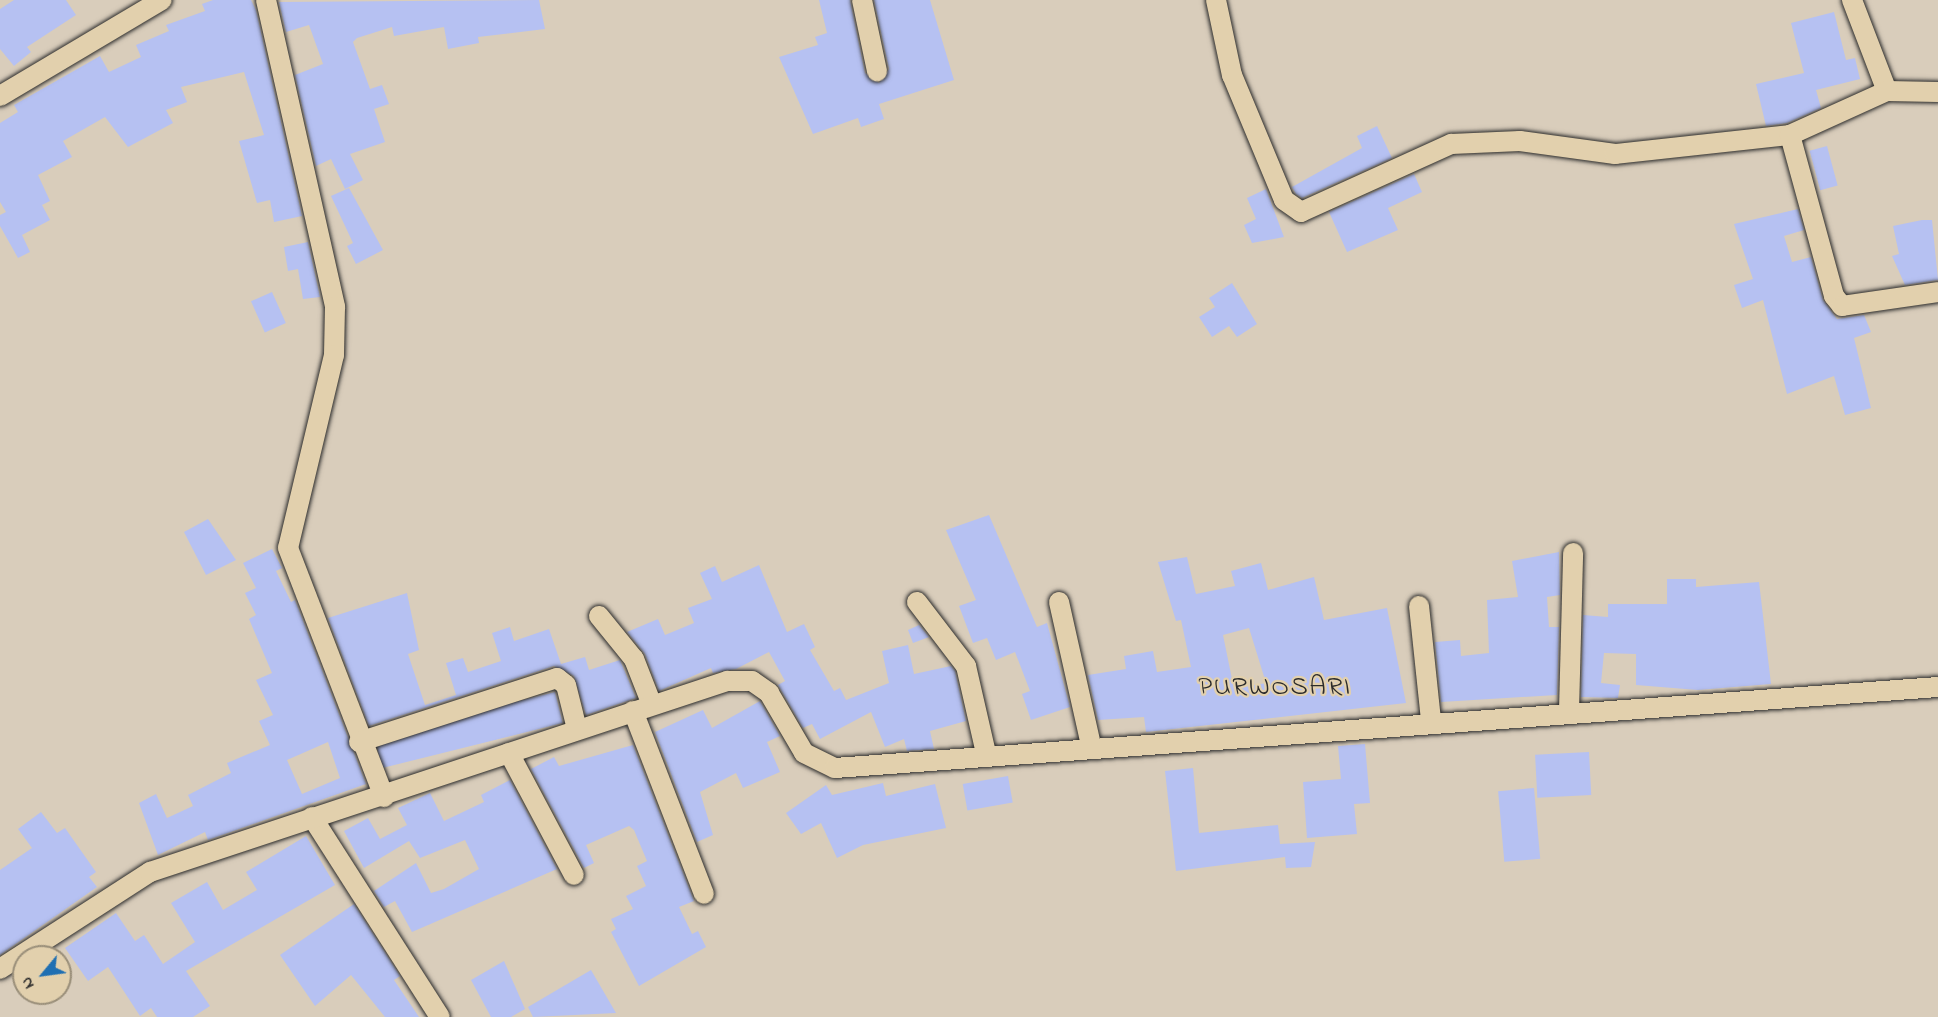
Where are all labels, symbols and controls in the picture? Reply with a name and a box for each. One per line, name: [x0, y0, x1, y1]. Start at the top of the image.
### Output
district label: PURWOSARI: [1198, 672, 1352, 704]
north arrow: [12, 945, 72, 1005]
text: N: [15, 972, 41, 993]

